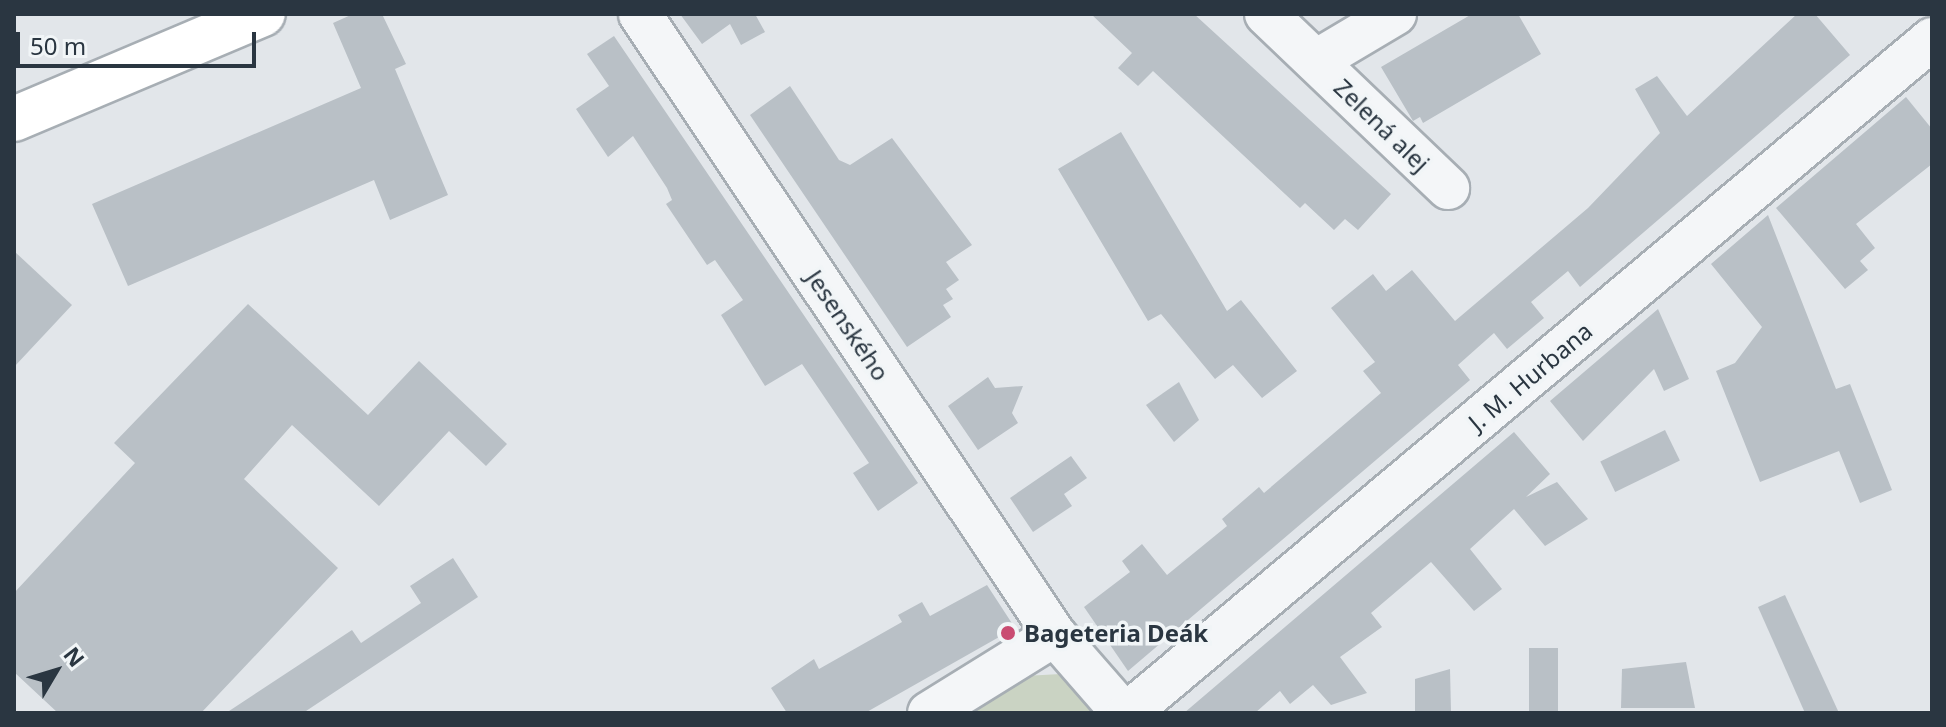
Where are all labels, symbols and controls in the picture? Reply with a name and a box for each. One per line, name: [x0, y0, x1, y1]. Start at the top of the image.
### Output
scale bar: [20, 16, 260, 66]
text: 50 m: [30, 29, 86, 62]
street label: Zelená alej: [1329, 73, 1435, 177]
street label: Jesenského: [801, 264, 895, 386]
street label: J. M. Hurbana: [1462, 316, 1598, 436]
place label: Bageteria Deák: [1024, 619, 1208, 647]
marker: Bageteria Deák: [999, 624, 1017, 642]
north arrow: [16, 631, 96, 711]
text: N: [58, 640, 92, 673]

